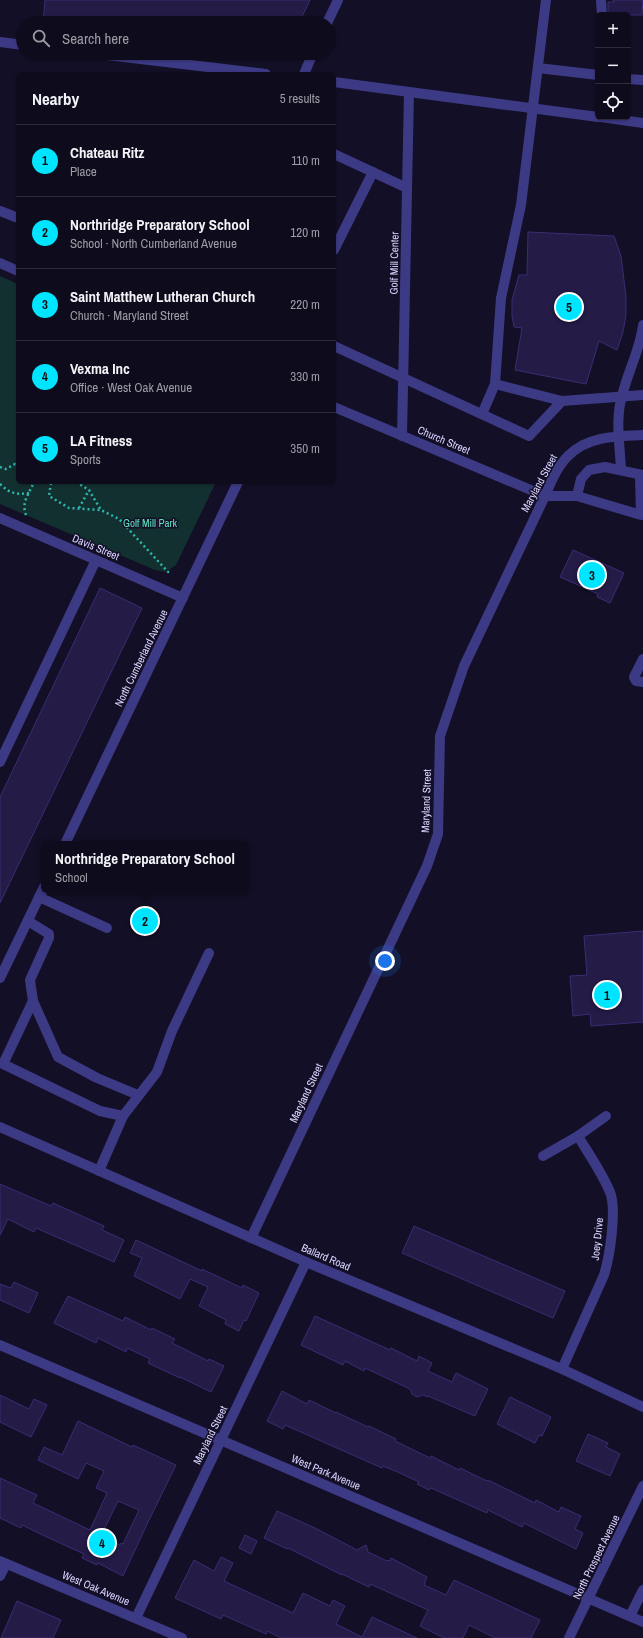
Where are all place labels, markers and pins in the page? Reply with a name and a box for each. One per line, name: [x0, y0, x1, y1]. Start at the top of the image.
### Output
pin: 5: [556, 292, 582, 322]
pin: 3: [579, 560, 605, 590]
pin: 2: [132, 906, 158, 936]
pin: 1: [594, 980, 620, 1010]
pin: 4: [89, 1528, 115, 1558]

